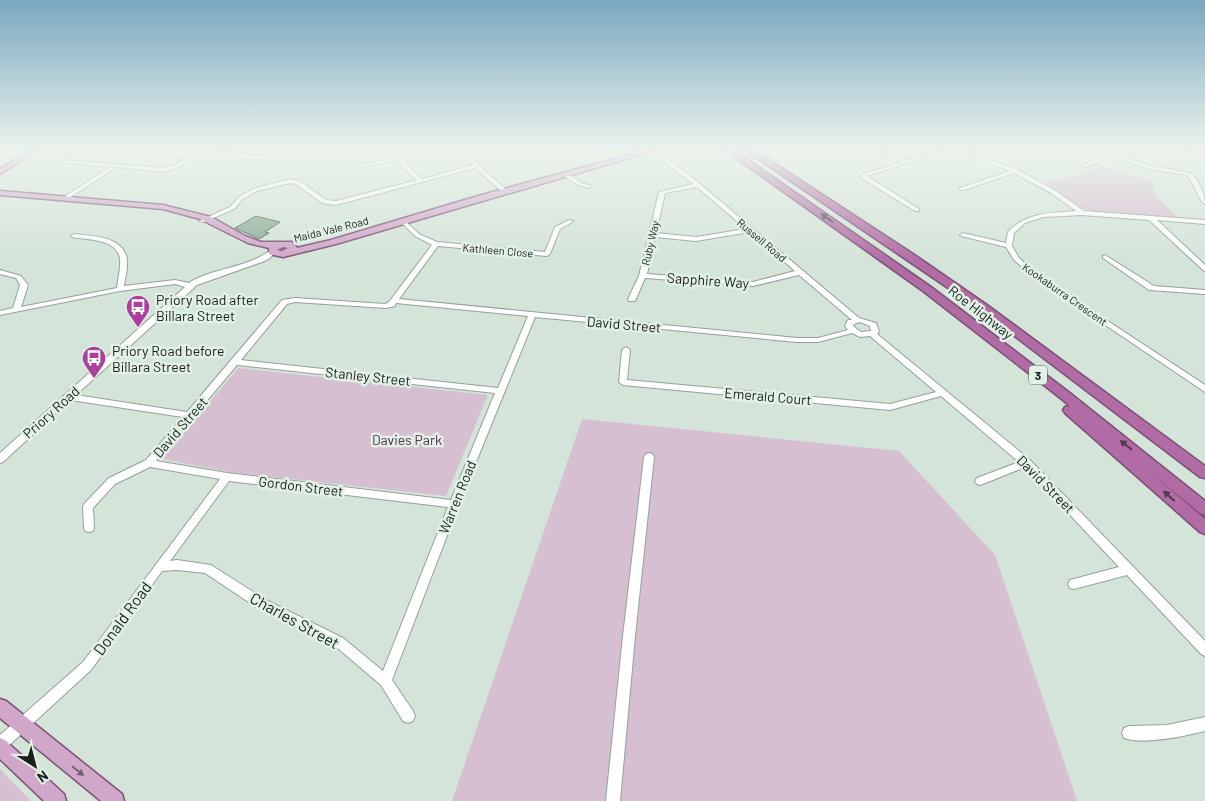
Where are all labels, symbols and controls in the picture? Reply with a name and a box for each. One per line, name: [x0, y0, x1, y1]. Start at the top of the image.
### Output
street label: Maida Vale Road: [292, 213, 370, 245]
one-way arrow: [820, 213, 833, 223]
street label: Russell Road: [735, 216, 789, 264]
street label: Ruby Way: [639, 219, 661, 267]
street label: Kathleen Close: [462, 240, 534, 260]
street label: Kookaburra Crescent: [1020, 260, 1110, 328]
street label: Sapphire Way: [666, 269, 750, 291]
street label: Roe Highway: [945, 281, 1017, 343]
place label: Priory Road after Billara Street: [156, 291, 259, 324]
bus stop icon: Priory Road after Billara Street: [125, 294, 151, 328]
street label: David Street: [586, 312, 662, 336]
place label: Priory Road before Billara Street: [112, 342, 224, 375]
bus stop icon: Priory Road before Billara Street: [81, 345, 107, 379]
street label: Stanley Street: [324, 363, 412, 389]
road number: 3: [1029, 366, 1047, 384]
street label: Priory Road: [19, 382, 83, 442]
street label: Emerald Court: [724, 384, 812, 408]
street label: David Street: [149, 393, 211, 461]
park label: Davies Park: [372, 431, 442, 448]
one-way arrow: [1120, 440, 1133, 451]
street label: David Street: [1014, 452, 1078, 516]
street label: Warren Road: [435, 458, 479, 536]
street label: Gordon Street: [258, 472, 344, 500]
one-way arrow: [1163, 490, 1175, 502]
street label: Donald Road: [89, 577, 155, 659]
street label: Charles Street: [247, 588, 343, 652]
north arrow: [10, 741, 60, 791]
one-way arrow: [71, 766, 84, 777]
text: N: [34, 767, 52, 787]

